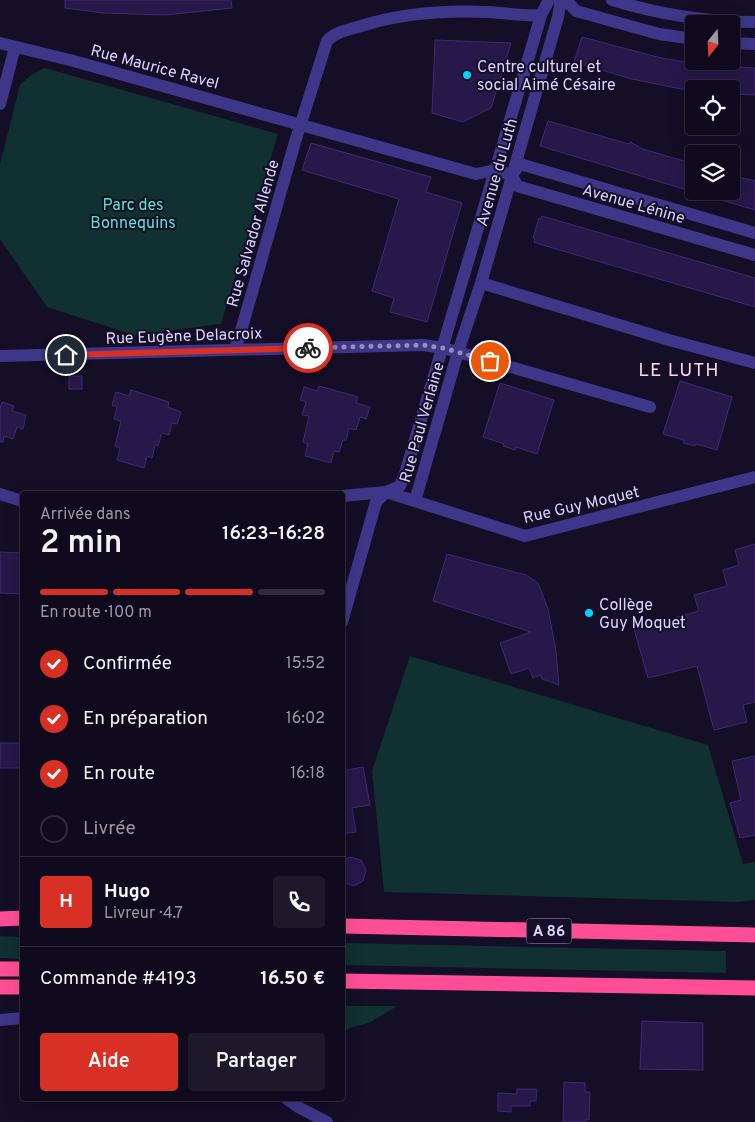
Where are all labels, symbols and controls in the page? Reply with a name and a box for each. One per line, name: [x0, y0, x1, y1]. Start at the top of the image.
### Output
north arrow: [685, 15, 740, 70]
map controls: [685, 15, 740, 200]
street label: Rue Maurice Ravel: [88, 41, 221, 95]
place label: Centre culturel et social Aimé Césaire: [477, 58, 616, 96]
marker: Centre culturel et social Aimé Césaire: [461, 69, 473, 81]
button: locate: [685, 80, 740, 135]
street label: Avenue du Luth: [473, 116, 523, 229]
button: layers: [685, 145, 740, 200]
street label: Rue Salvador Allende: [223, 158, 285, 310]
street label: Avenue Lénine: [580, 181, 687, 229]
park label: Parc des Bonnequins: [90, 196, 176, 234]
courier: [283, 323, 333, 373]
street label: Rue Eugène Delacroix: [105, 324, 263, 350]
pin: [45, 334, 87, 376]
icon: bike: [294, 334, 322, 362]
pin: [469, 340, 511, 382]
icon: home: [52, 341, 80, 369]
icon: bag: [476, 347, 504, 375]
district label: LE LUTH: [638, 359, 720, 383]
street label: Rue Paul Verlaine: [396, 360, 450, 485]
street label: Rue Guy Moquet: [521, 483, 641, 529]
text: Arrivée dans: [40, 505, 130, 525]
text: 16:23–16:28: [222, 522, 325, 546]
text: 2 min: [40, 524, 122, 564]
place label: Collège Guy Moquet: [599, 596, 686, 634]
text: En route · 100 m: [40, 603, 152, 623]
marker: Collège Guy Moquet: [583, 607, 595, 619]
icon: check: [40, 650, 68, 678]
text: Confirmée: [83, 652, 172, 676]
text: 15:52: [286, 654, 325, 674]
icon: check: [40, 705, 68, 733]
text: En préparation: [83, 707, 208, 731]
text: 16:02: [286, 709, 325, 729]
icon: check: [40, 760, 68, 788]
text: En route: [83, 762, 155, 786]
text: 16:18: [290, 764, 325, 784]
text: Livrée: [83, 817, 136, 841]
button: phone: [273, 876, 325, 928]
text: Hugo: [104, 880, 150, 904]
text: H: [59, 890, 73, 914]
text: Livreur · 4.7: [104, 904, 183, 924]
road number: A 86: [526, 918, 572, 944]
text: Commande #4193: [40, 967, 197, 991]
text: 16.50 €: [260, 967, 325, 991]
button: Aide: [40, 1033, 178, 1091]
button: Partager: [188, 1033, 325, 1091]

